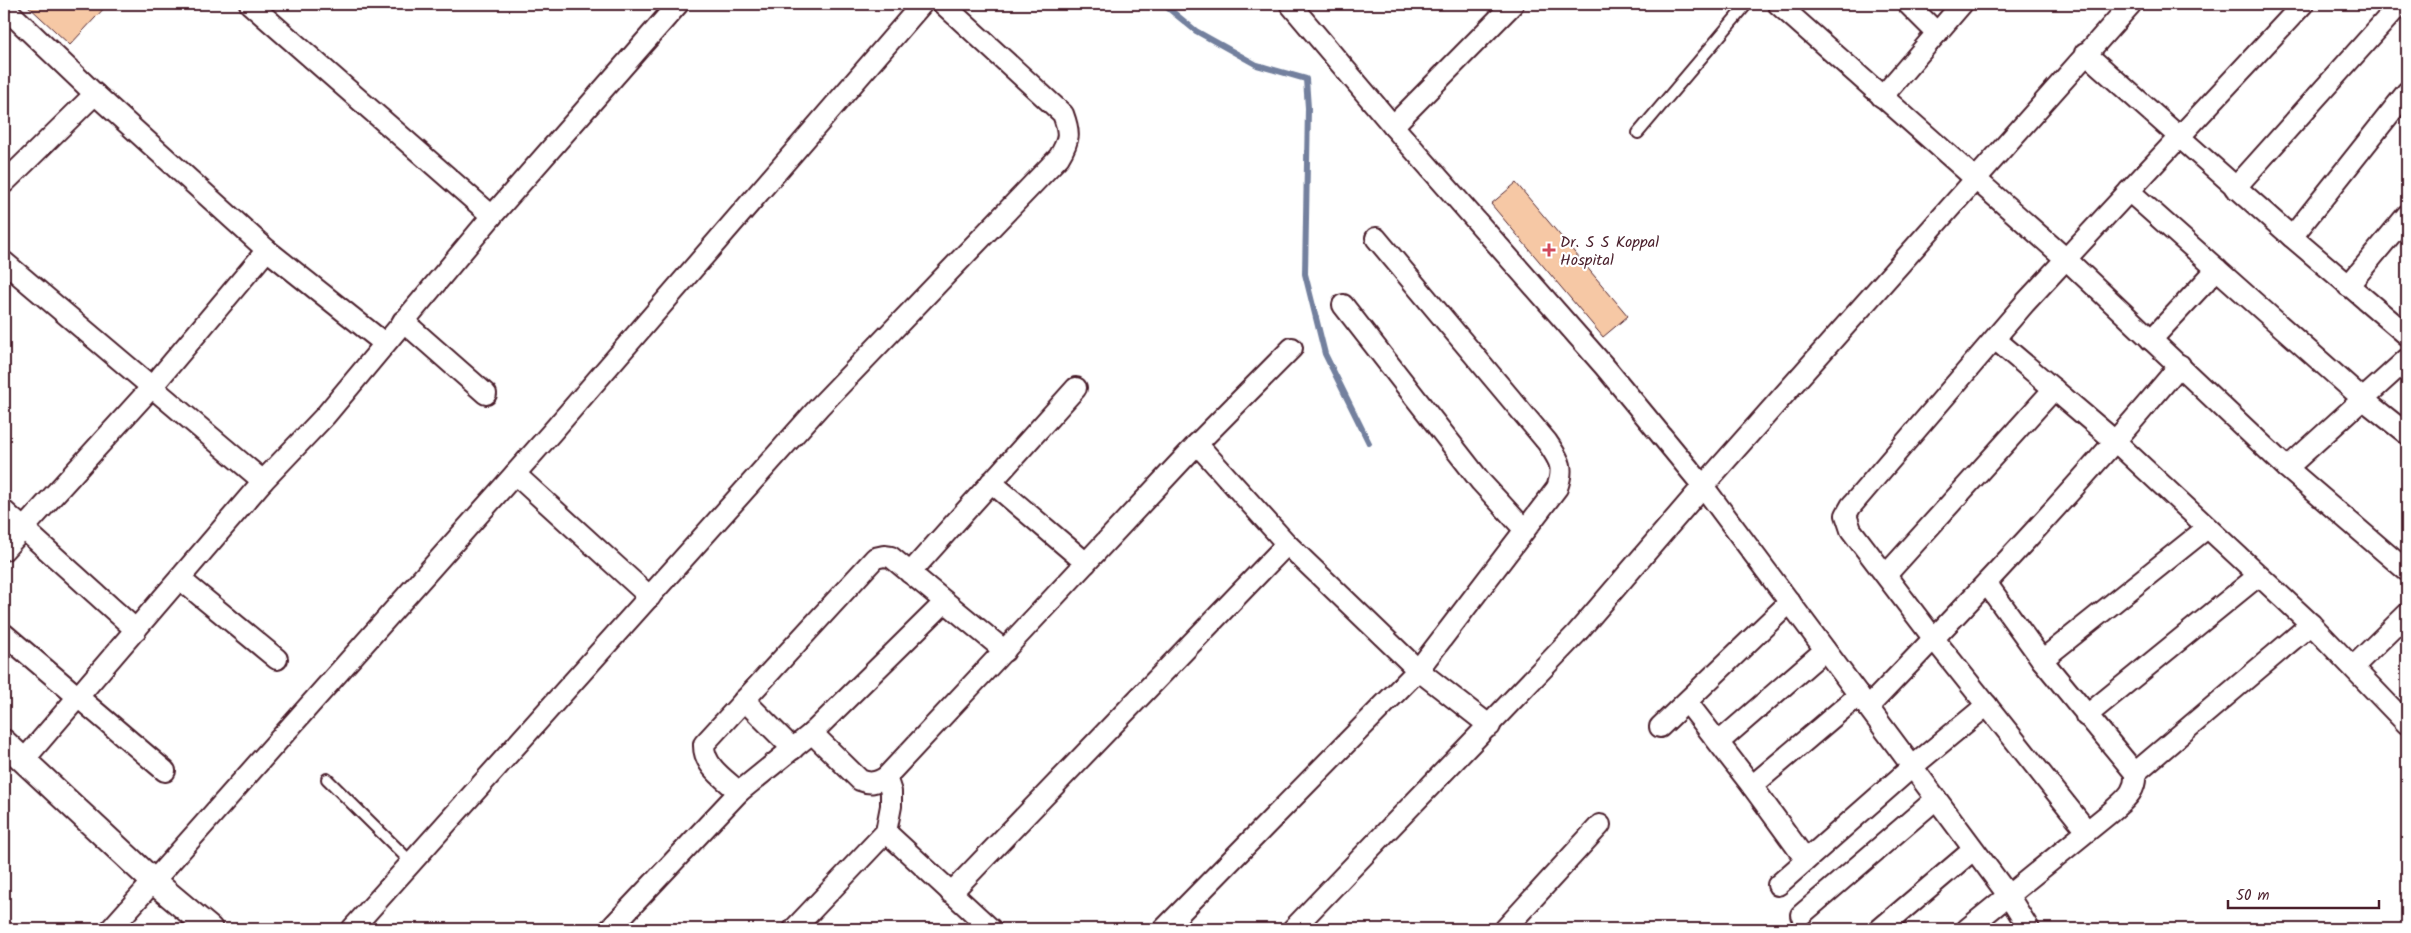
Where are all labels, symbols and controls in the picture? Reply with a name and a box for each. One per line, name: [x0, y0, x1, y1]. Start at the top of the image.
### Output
place label: Dr. S S Koppal Hospital: [1560, 230, 1659, 273]
marker: Dr. S S Koppal Hospital: [1542, 243, 1556, 257]
scale bar: [2228, 878, 2380, 910]
text: 50 m: [2236, 884, 2270, 908]

